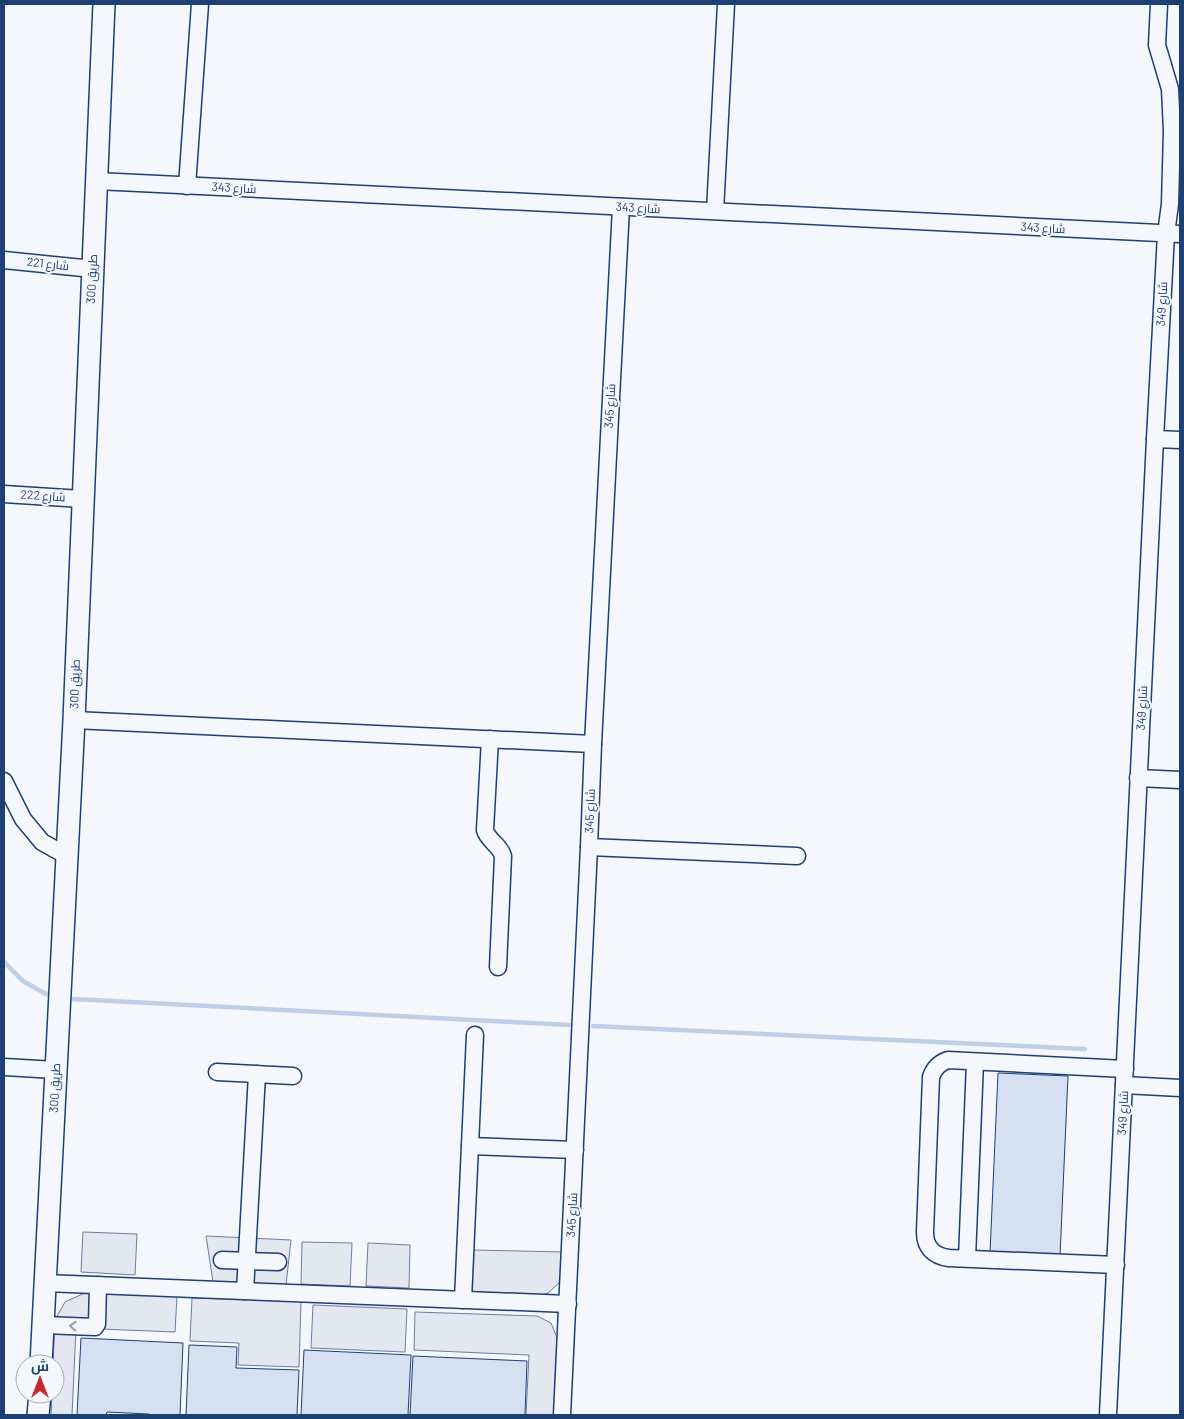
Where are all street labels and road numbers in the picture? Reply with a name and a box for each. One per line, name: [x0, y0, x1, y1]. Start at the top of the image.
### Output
street label: شارع 343: [211, 179, 257, 197]
street label: شارع 343: [615, 199, 661, 217]
street label: شارع 343: [1020, 219, 1066, 237]
street label: شارع 221: [26, 254, 70, 274]
street label: طريق 300: [83, 254, 100, 304]
street label: شارع 349: [1153, 281, 1171, 327]
street label: شارع 345: [601, 383, 619, 429]
street label: شارع 222: [20, 486, 66, 506]
street label: طريق 300: [66, 659, 83, 709]
street label: شارع 349: [1133, 685, 1151, 731]
street label: شارع 345: [581, 788, 599, 834]
street label: طريق 300: [46, 1063, 63, 1113]
street label: شارع 349: [1114, 1090, 1132, 1136]
street label: شارع 345: [563, 1192, 581, 1238]

